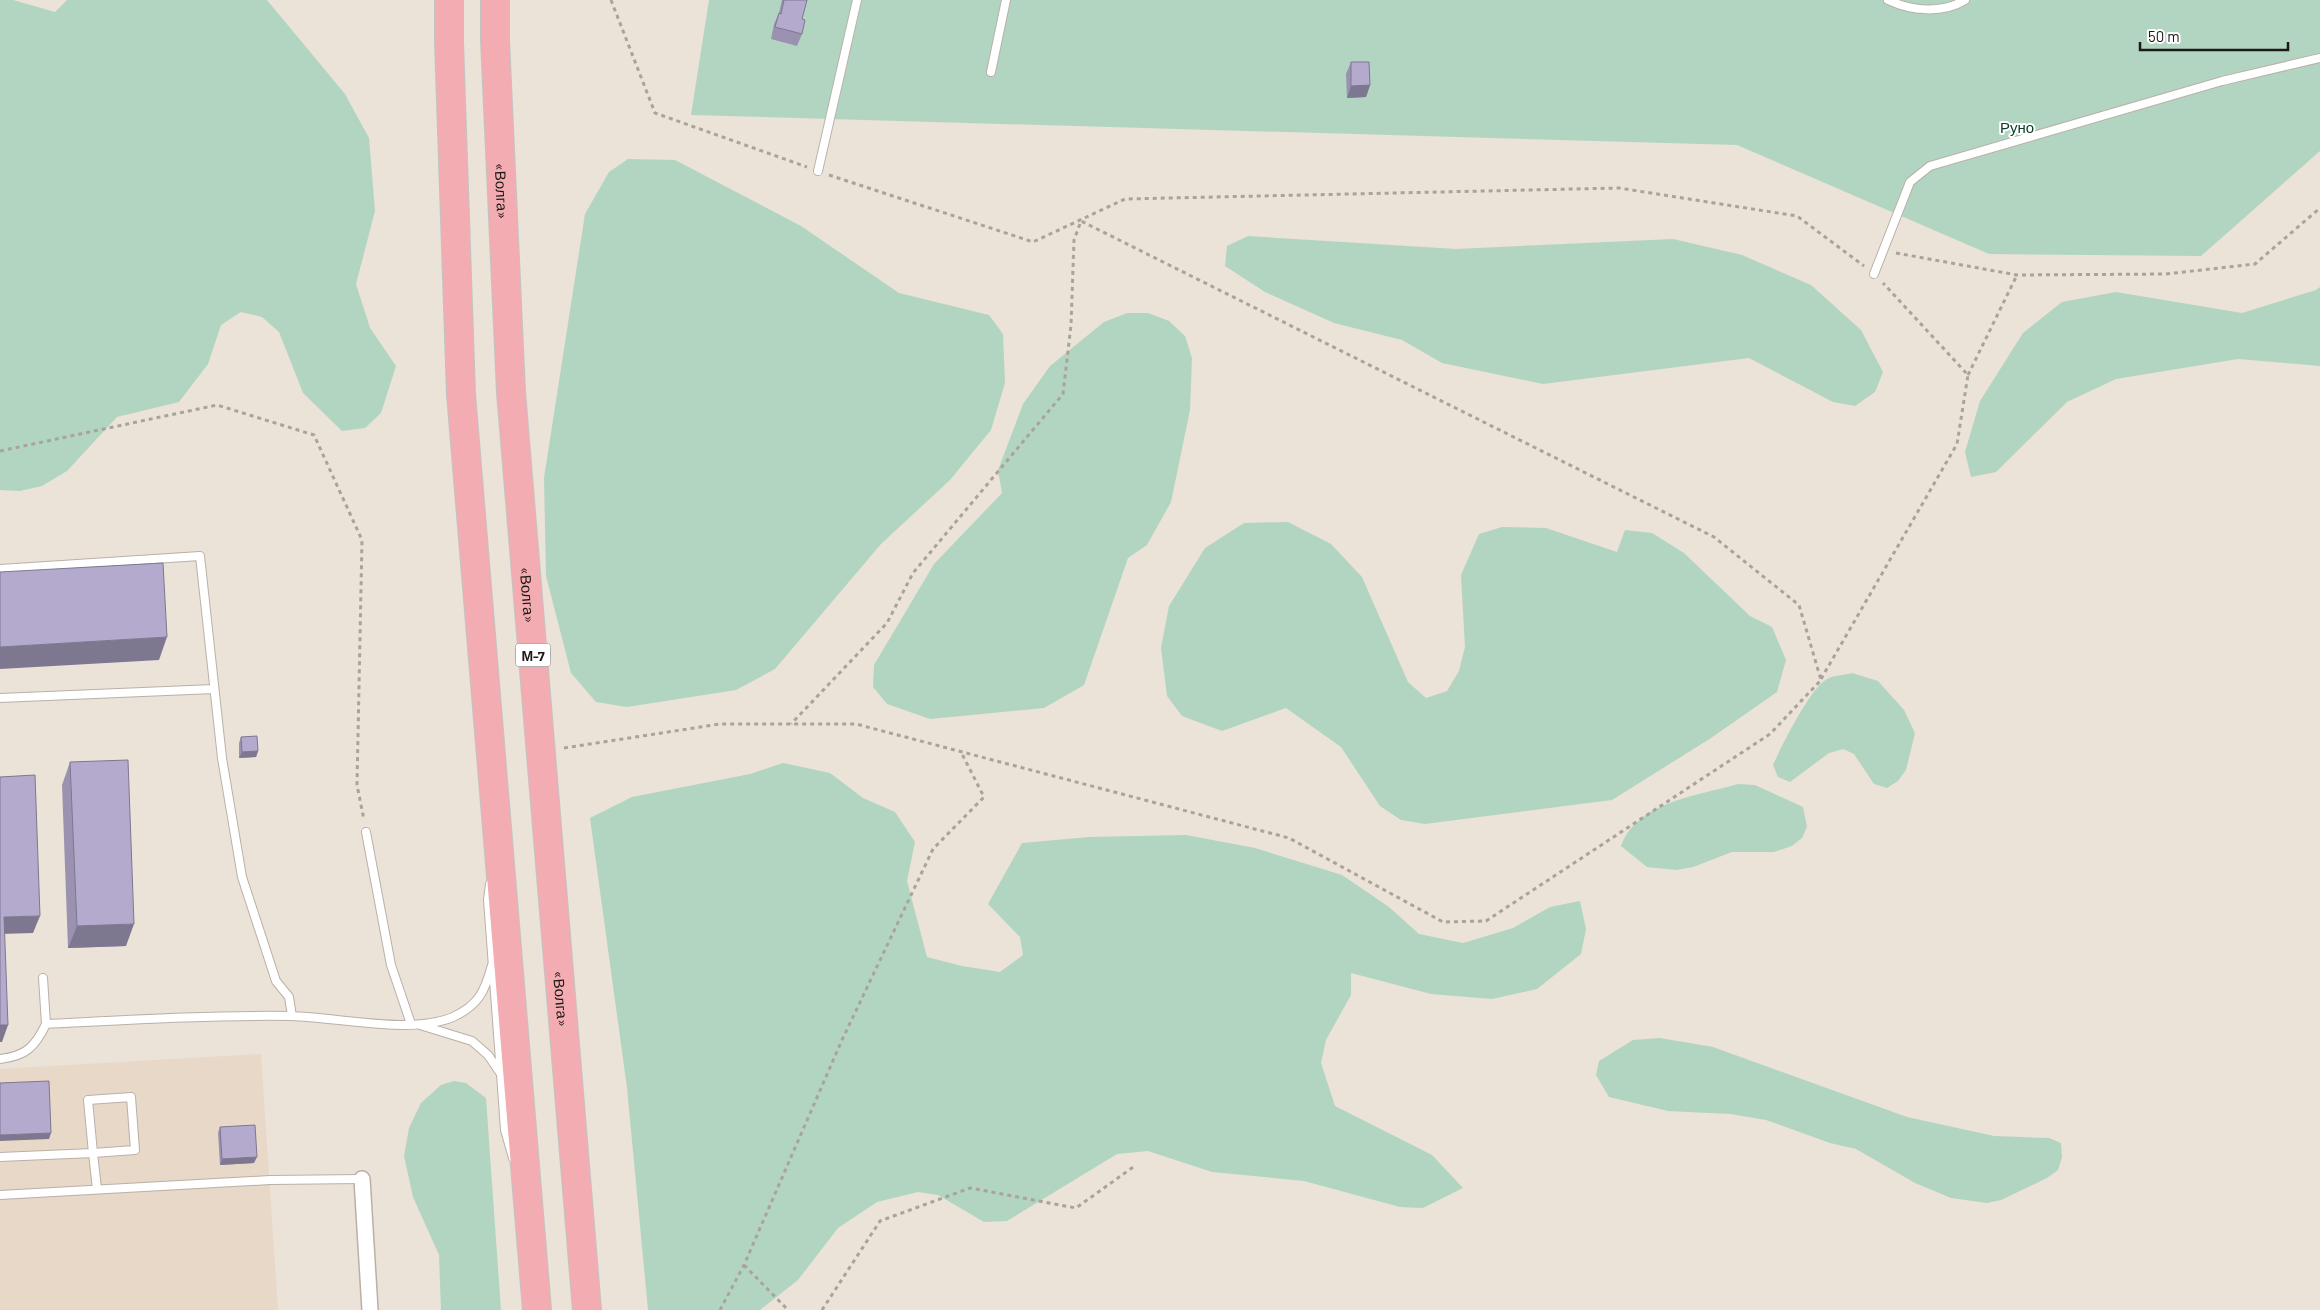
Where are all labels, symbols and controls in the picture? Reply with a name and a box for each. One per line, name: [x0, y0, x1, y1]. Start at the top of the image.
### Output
scale bar: [2140, 20, 2288, 52]
text: 50 m: [2148, 27, 2180, 45]
park label: Руно: [2000, 118, 2034, 136]
street label: «Волга»: [492, 162, 512, 219]
street label: «Волга»: [517, 566, 539, 624]
road number: М-7: [516, 644, 550, 666]
street label: «Волга»: [550, 970, 573, 1027]

